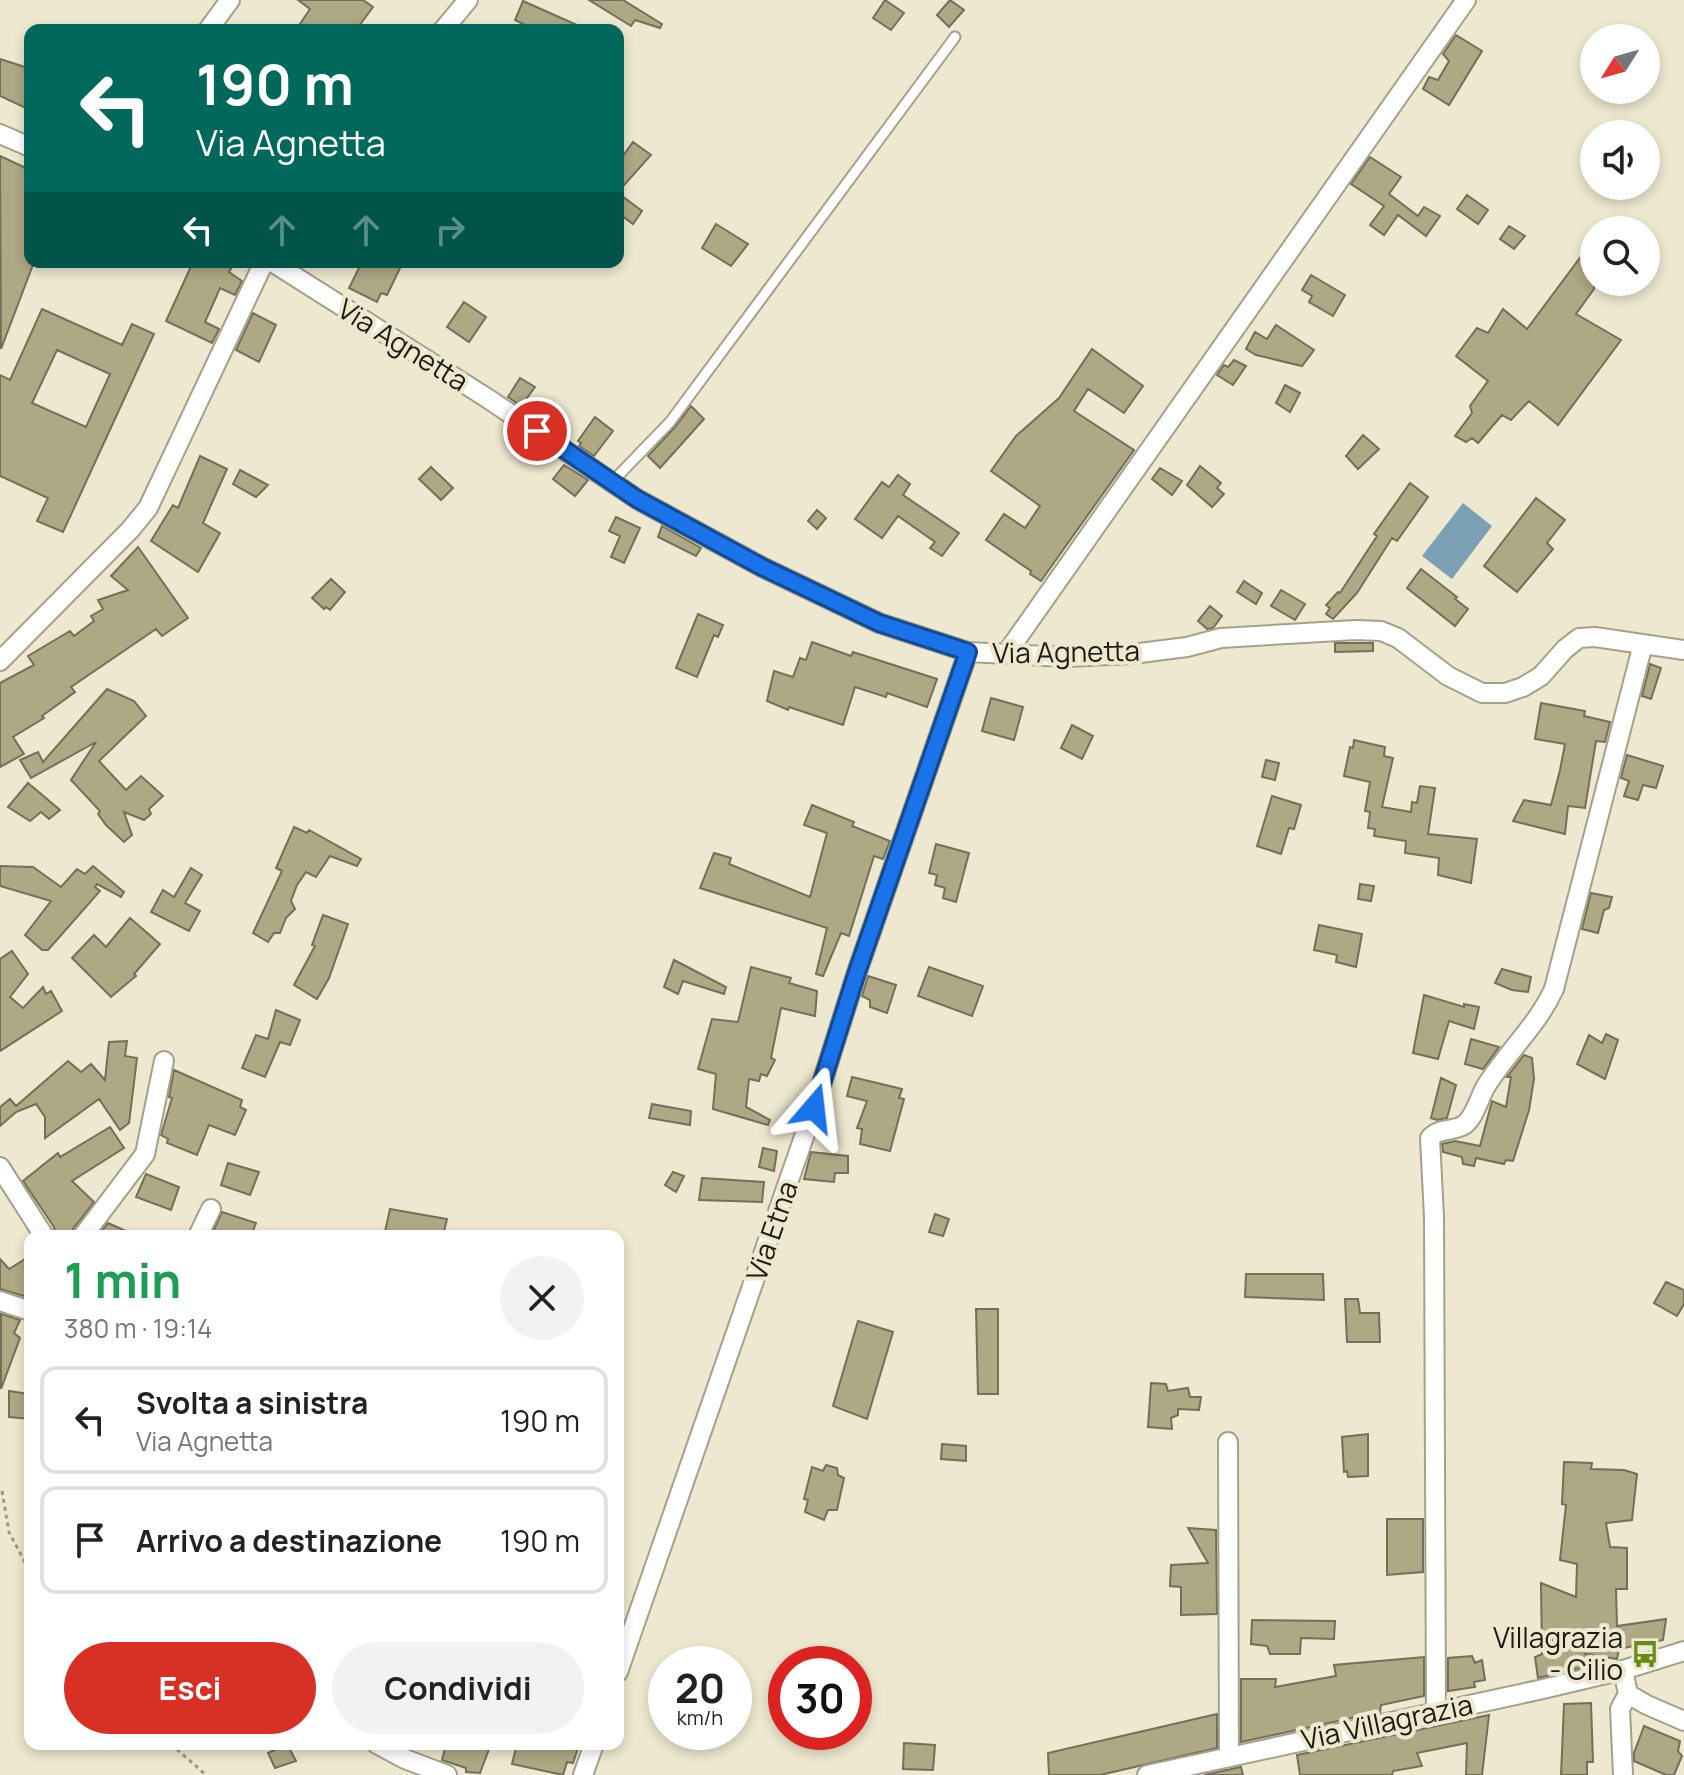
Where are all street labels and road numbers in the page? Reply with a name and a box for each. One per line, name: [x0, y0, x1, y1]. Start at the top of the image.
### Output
street label: Via Agnetta: [331, 289, 476, 399]
street label: Via Agnetta: [992, 631, 1140, 671]
street label: Via Etna: [736, 1176, 806, 1286]
street label: Via Villagrazia: [1298, 1684, 1476, 1758]

